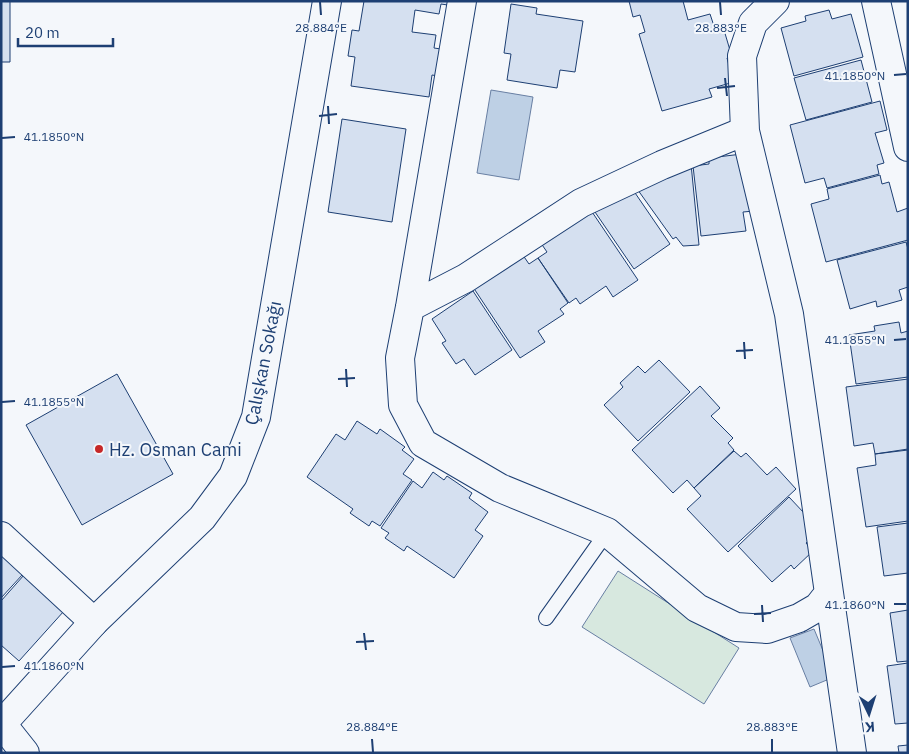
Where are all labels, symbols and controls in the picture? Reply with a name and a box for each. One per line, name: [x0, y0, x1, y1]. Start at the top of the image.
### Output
scale bar: [18, 15, 112, 47]
text: 28.884°E: [295, 20, 347, 35]
text: 28.883°E: [695, 20, 747, 35]
text: 20 m: [25, 23, 60, 42]
text: 41.1850°N: [825, 68, 885, 83]
text: 41.1850°N: [24, 129, 84, 144]
street label: Çalışkan Sokağı: [240, 299, 286, 427]
text: 41.1855°N: [825, 332, 885, 347]
text: 41.1855°N: [24, 394, 84, 409]
place label: Hz. Osman Cami: [109, 438, 242, 461]
marker: Hz. Osman Cami: [93, 443, 105, 455]
text: 41.1860°N: [825, 597, 885, 612]
text: 41.1860°N: [24, 658, 84, 673]
north arrow: [844, 689, 894, 739]
text: K: [864, 718, 875, 736]
text: 28.884°E: [346, 719, 398, 734]
text: 28.883°E: [746, 719, 798, 734]

